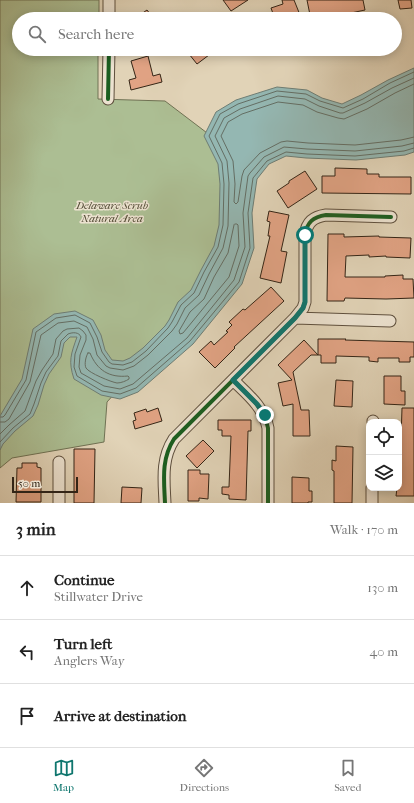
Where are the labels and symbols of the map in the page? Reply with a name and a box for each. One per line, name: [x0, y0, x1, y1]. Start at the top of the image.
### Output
park label: Delaware Scrub Natural Area: [75, 199, 148, 225]
route start: [296, 226, 314, 244]
route end: [256, 406, 274, 424]
scale bar: [12, 475, 78, 494]

